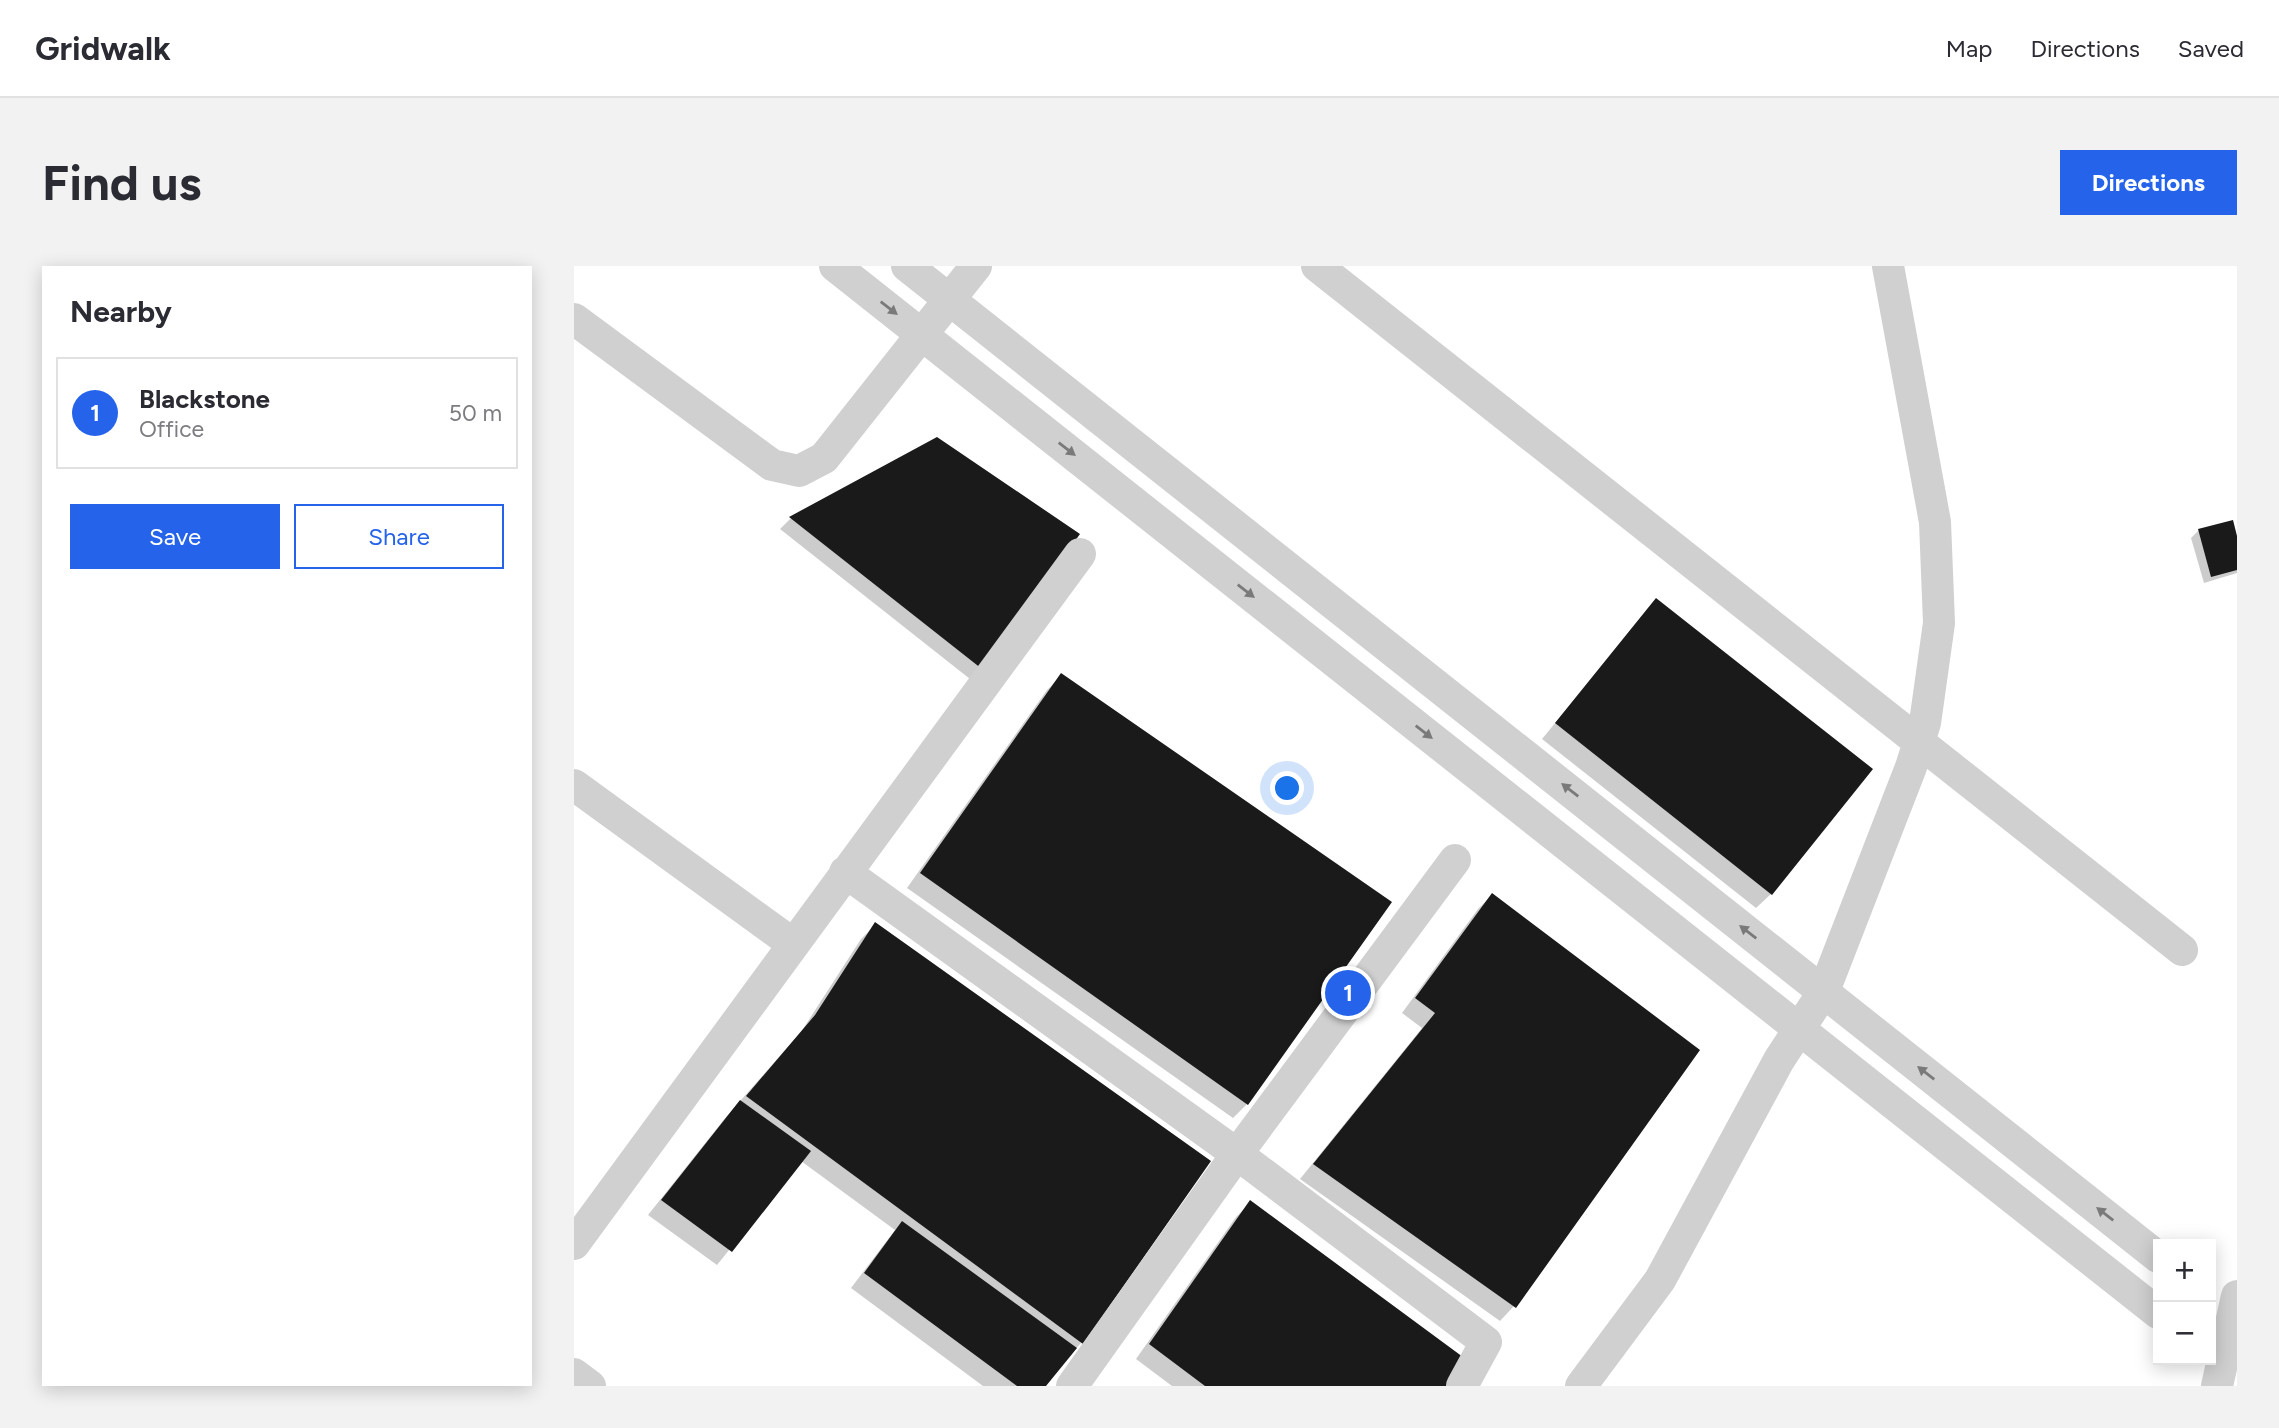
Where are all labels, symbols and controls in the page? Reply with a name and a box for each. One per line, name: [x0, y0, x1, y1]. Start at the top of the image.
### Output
text: Gridwalk: [35, 29, 171, 68]
text: Map: [1946, 34, 1992, 63]
text: Directions: [2030, 34, 2140, 63]
text: Saved: [2178, 34, 2244, 63]
button: Directions: [2060, 150, 2237, 215]
text: Find us: [42, 153, 201, 212]
text: Nearby: [70, 293, 172, 330]
one-way arrow: [880, 301, 898, 315]
text: Blackstone: [139, 383, 270, 415]
text: 1: [90, 399, 100, 427]
text: 50 m: [449, 399, 502, 427]
text: Office: [139, 415, 204, 443]
one-way arrow: [1058, 442, 1076, 457]
button: Save: [70, 504, 280, 569]
button: Share: [294, 504, 504, 569]
one-way arrow: [1236, 583, 1254, 598]
one-way arrow: [1415, 724, 1433, 739]
your location: [1270, 771, 1304, 805]
one-way arrow: [1561, 783, 1579, 798]
one-way arrow: [1740, 924, 1758, 939]
pin: 1: [1325, 967, 1371, 1019]
one-way arrow: [1918, 1066, 1935, 1081]
one-way arrow: [2096, 1207, 2114, 1222]
map controls: [2153, 1239, 2216, 1365]
button: +: [2153, 1239, 2216, 1302]
button: −: [2153, 1302, 2216, 1365]

